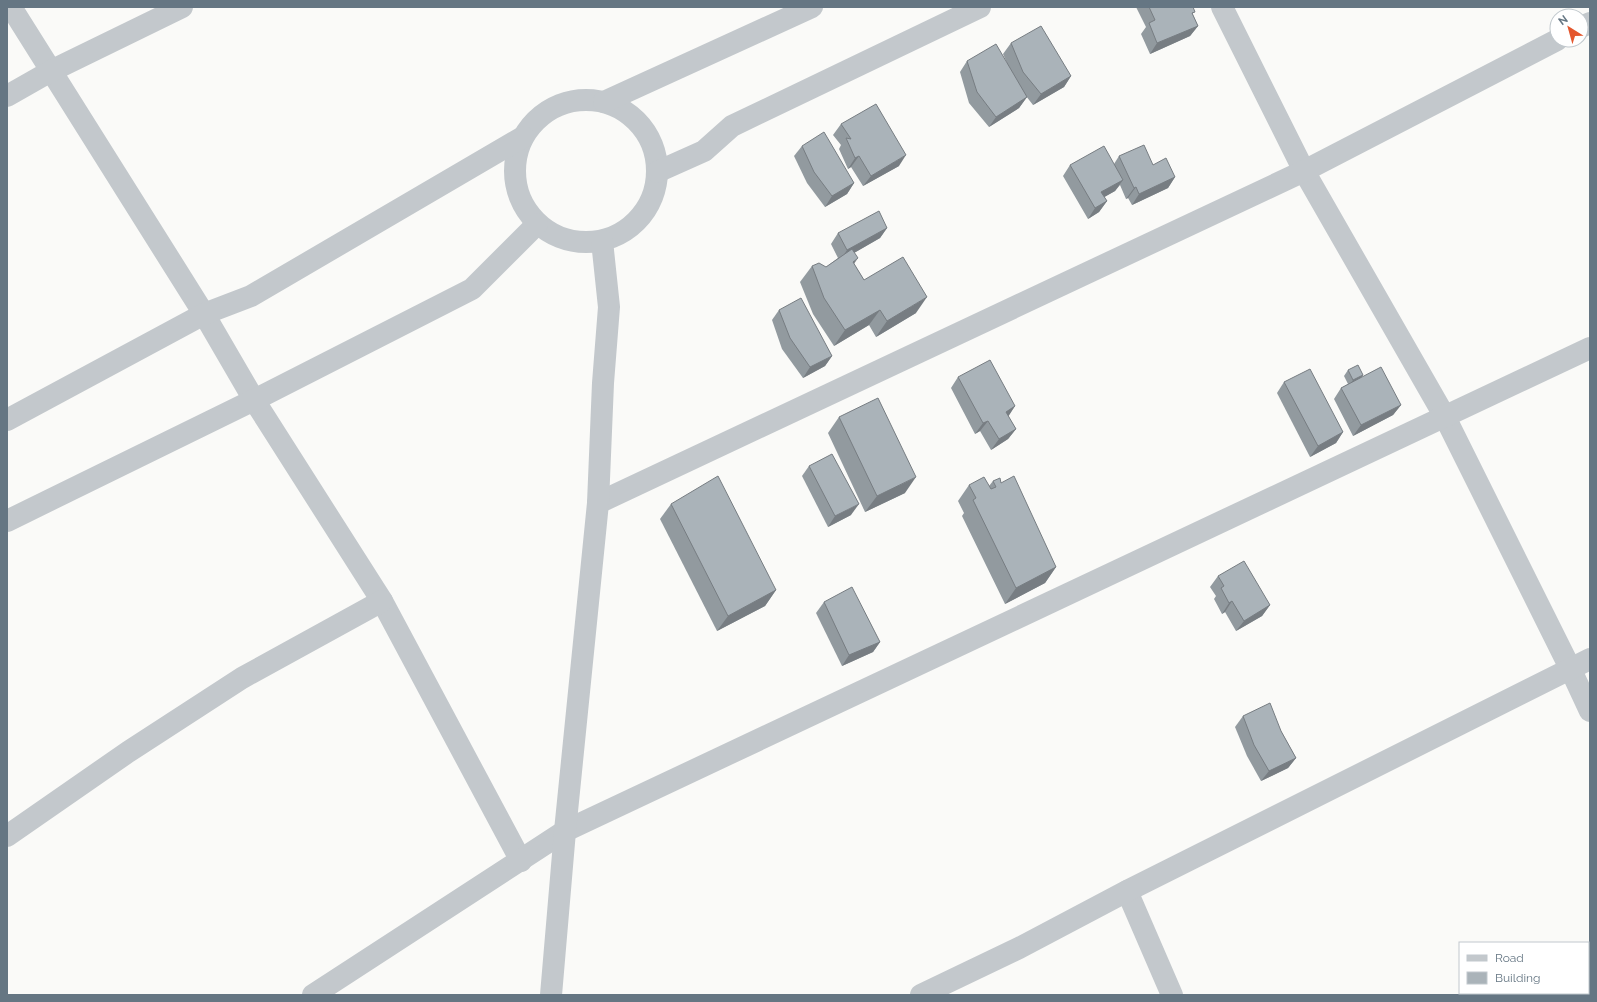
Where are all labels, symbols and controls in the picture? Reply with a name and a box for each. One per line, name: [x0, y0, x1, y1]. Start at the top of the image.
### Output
north arrow: [1549, 8, 1589, 48]
text: N: [1556, 13, 1571, 28]
legend: [1459, 942, 1589, 994]
text: Road: [1495, 951, 1524, 965]
text: Building: [1495, 971, 1541, 985]

